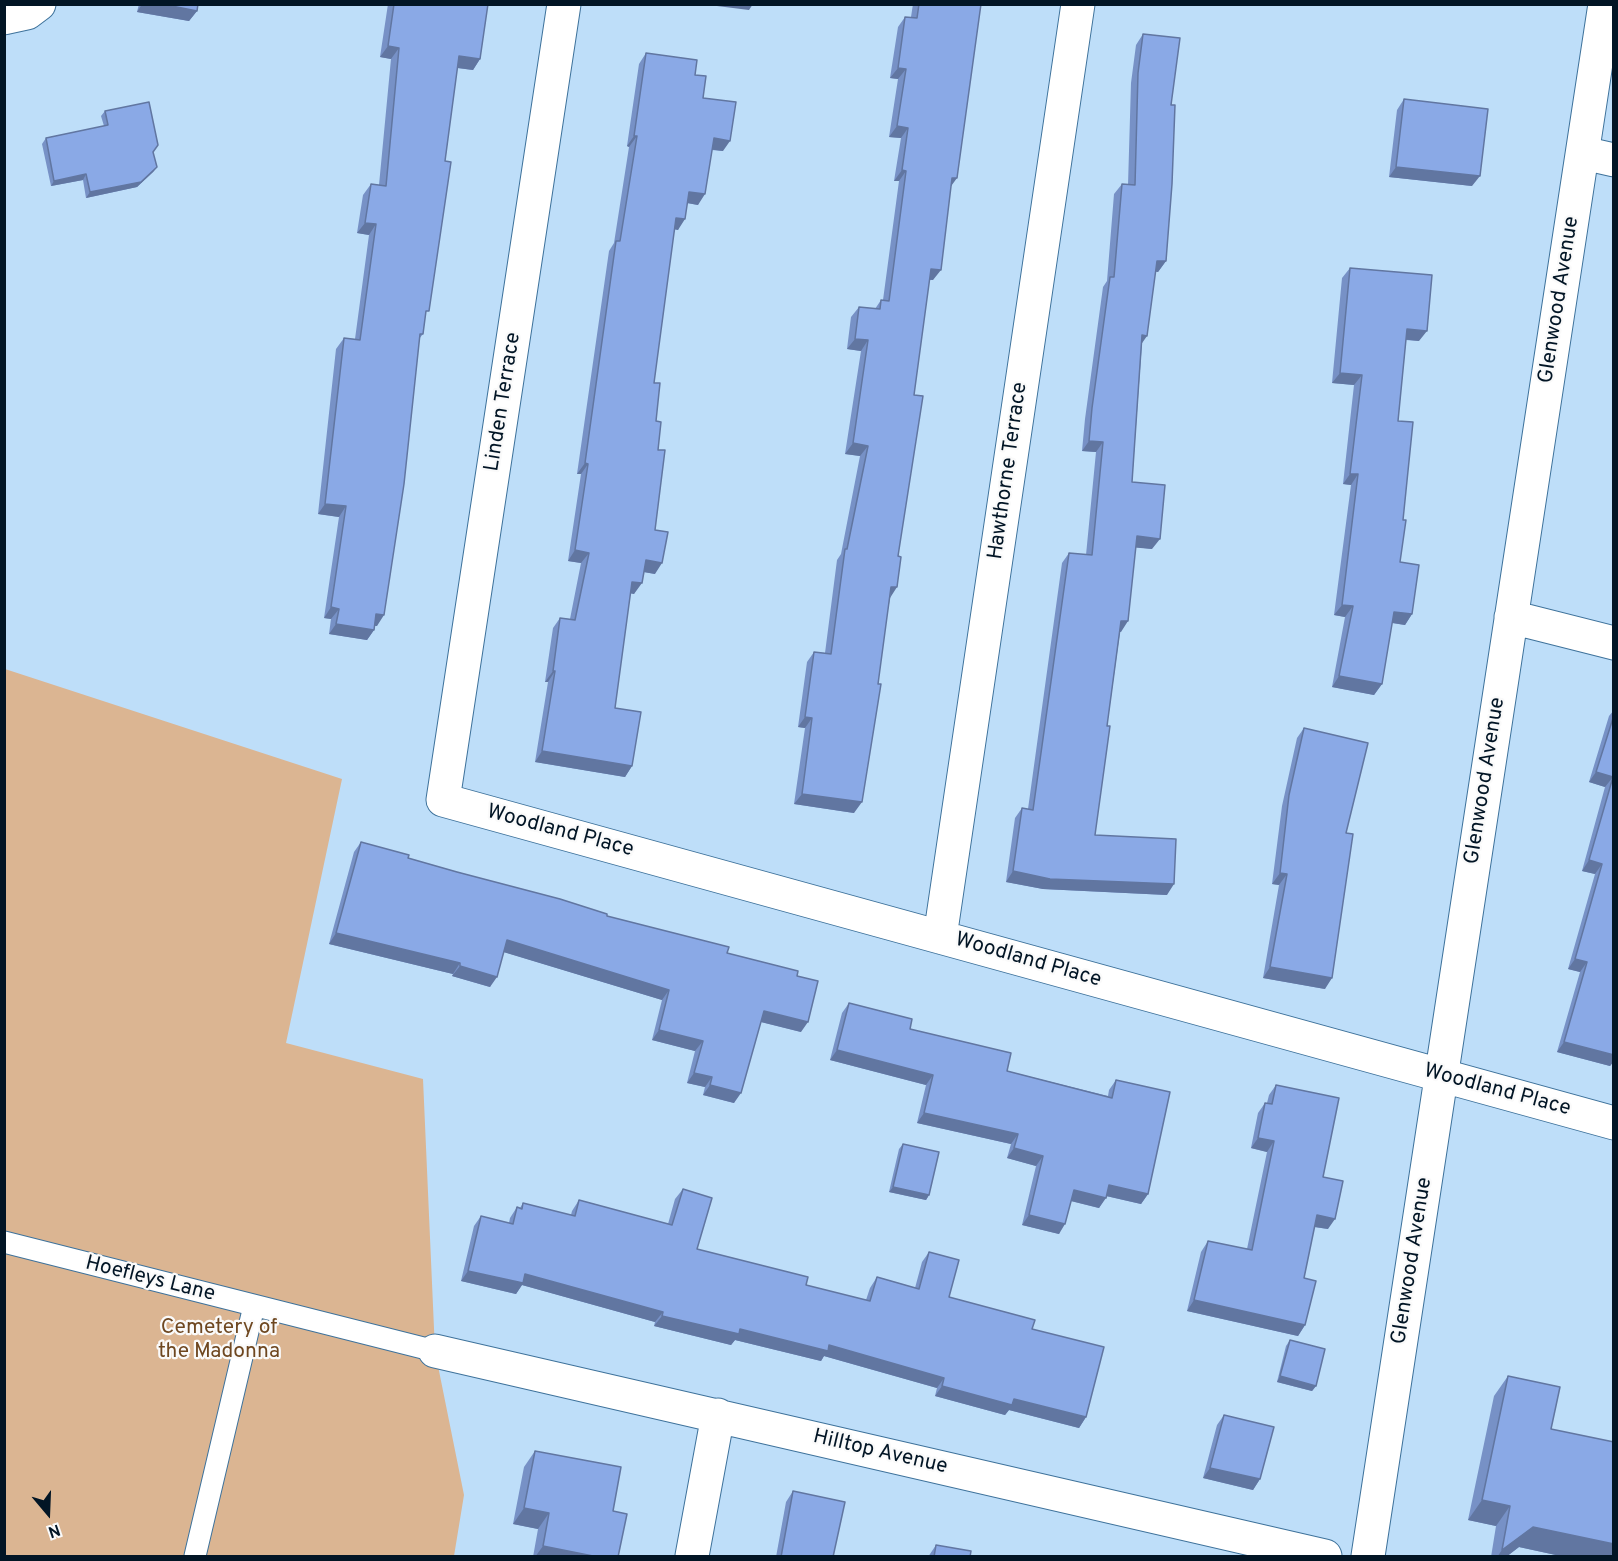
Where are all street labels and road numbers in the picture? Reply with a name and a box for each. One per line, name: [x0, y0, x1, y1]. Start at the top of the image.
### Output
street label: Glenwood Avenue: [1534, 215, 1586, 385]
street label: Linden Terrace: [481, 331, 527, 473]
street label: Hawthorne Terrace: [984, 381, 1034, 561]
street label: Glenwood Avenue: [1460, 696, 1512, 866]
street label: Woodland Place: [484, 800, 636, 864]
street label: Woodland Place: [952, 928, 1104, 994]
street label: Woodland Place: [1421, 1059, 1573, 1123]
street label: Glenwood Avenue: [1387, 1176, 1439, 1346]
street label: Hoefleys Lane: [82, 1252, 218, 1308]
street label: Hilltop Avenue: [810, 1425, 950, 1481]

